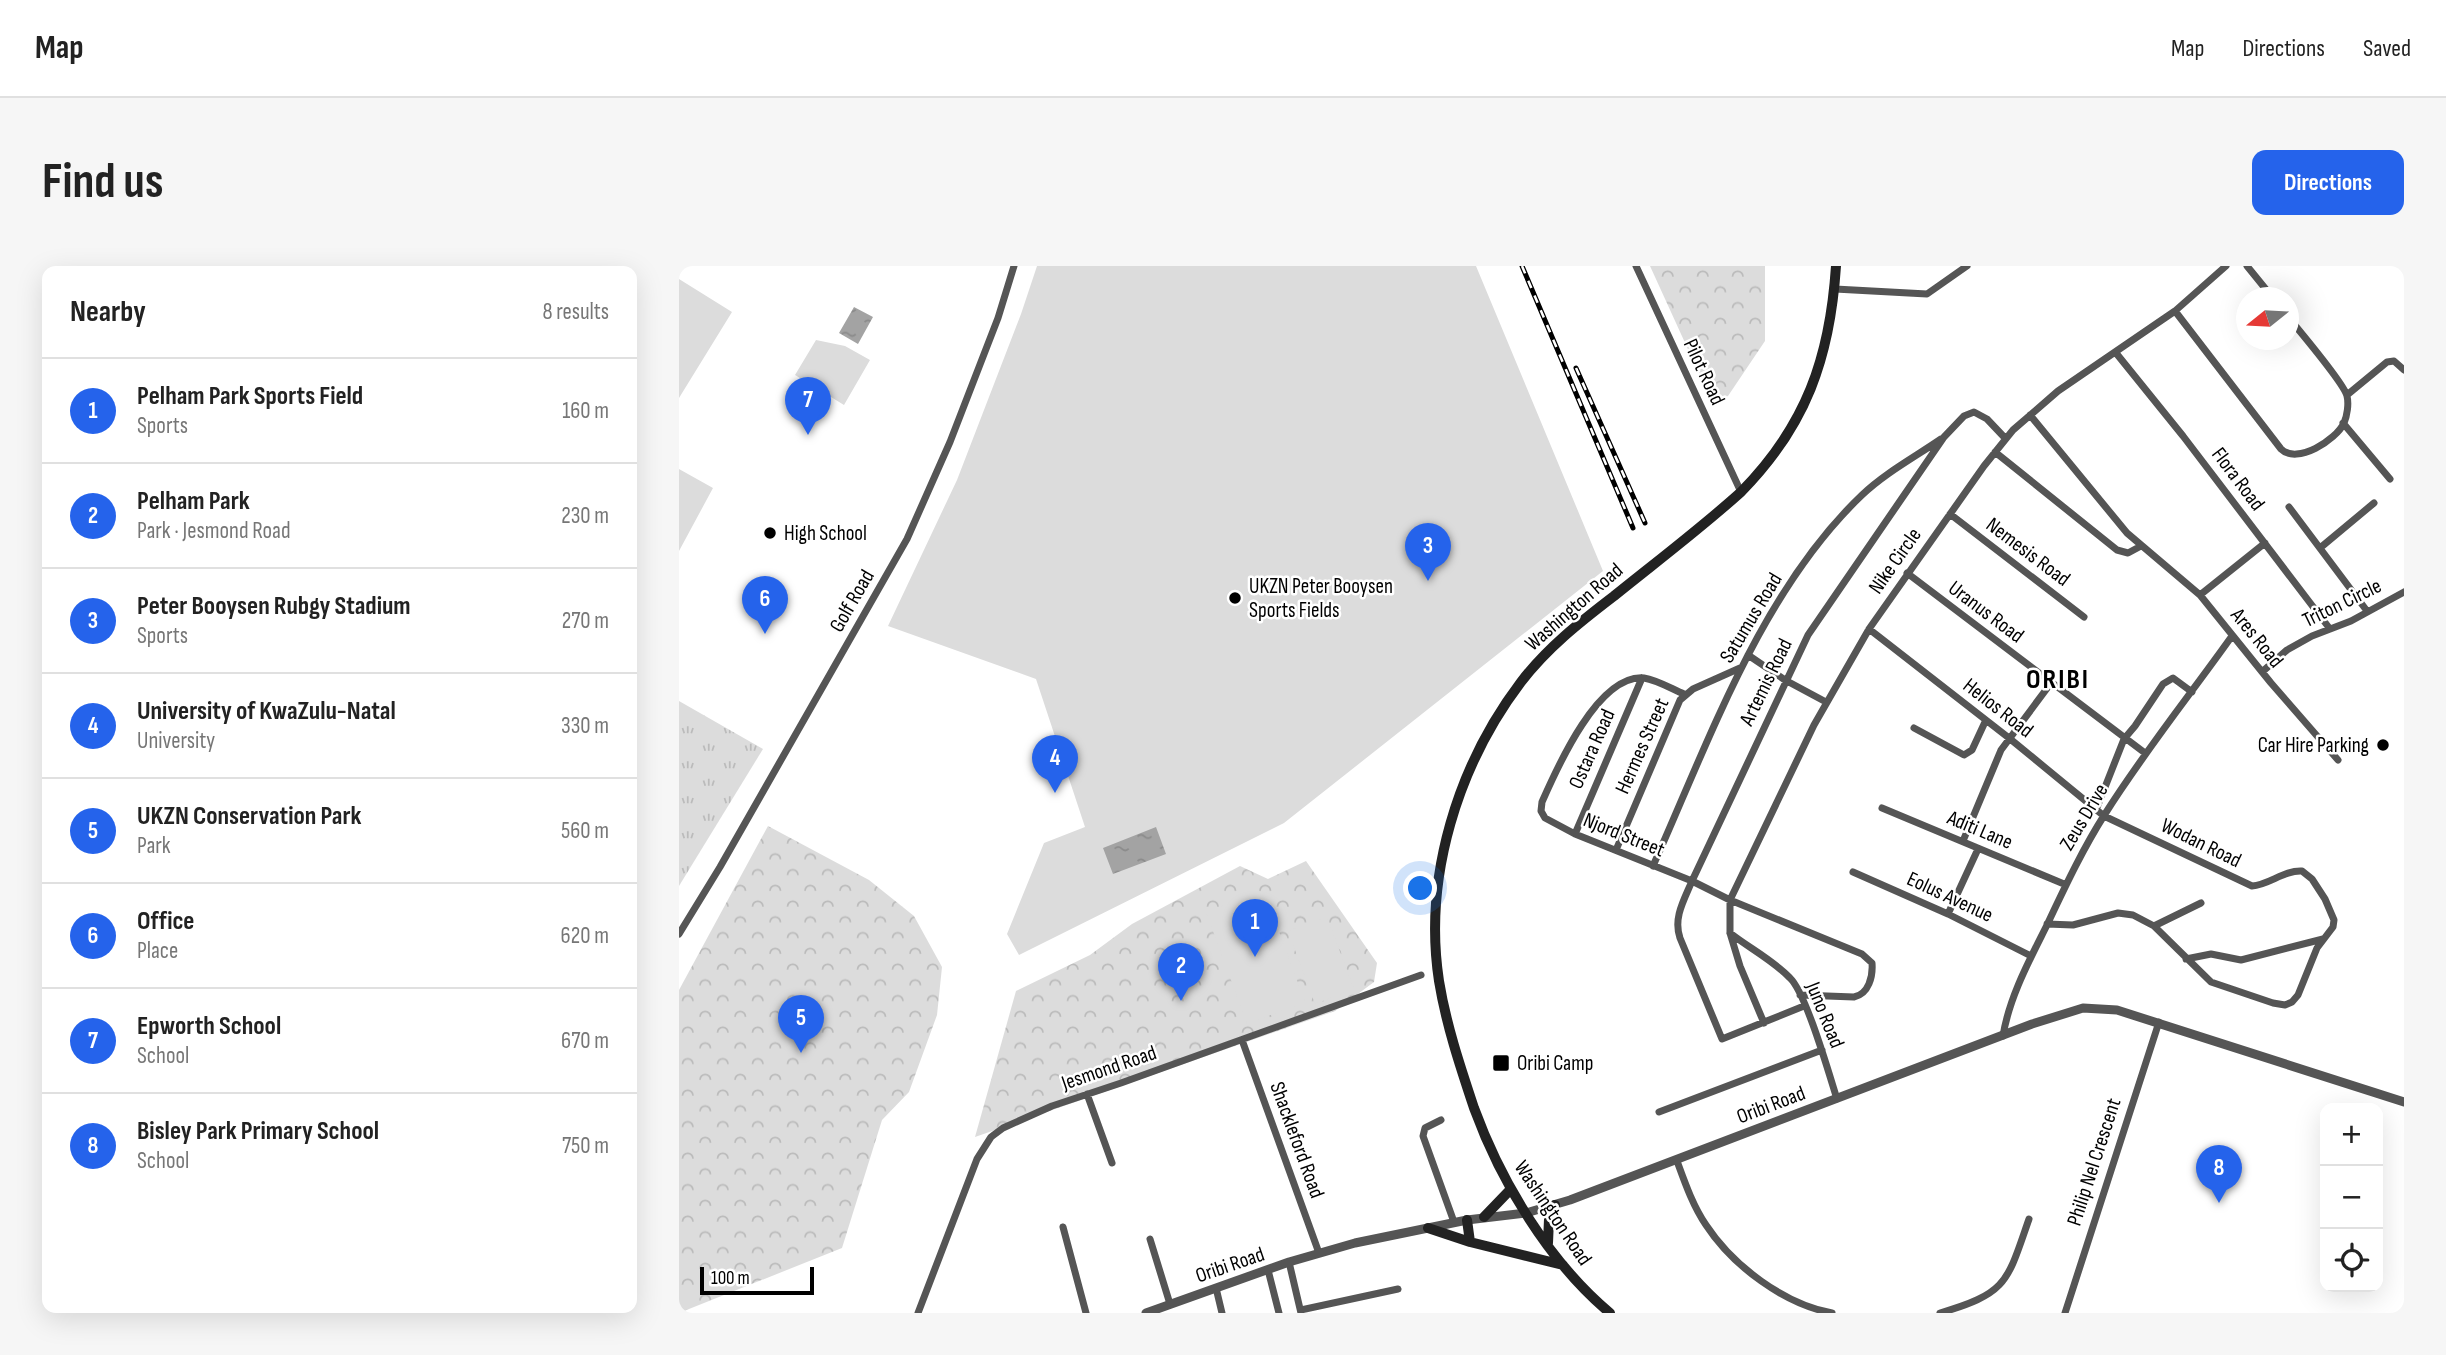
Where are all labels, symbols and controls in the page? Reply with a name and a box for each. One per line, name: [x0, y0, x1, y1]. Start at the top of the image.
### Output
text: Map: [35, 28, 84, 68]
text: Map: [2171, 34, 2204, 63]
text: Directions: [2242, 34, 2325, 63]
text: Saved: [2363, 34, 2411, 63]
button: Directions: [2252, 150, 2404, 215]
text: Find us: [42, 153, 164, 212]
north arrow: [2236, 287, 2299, 350]
text: Nearby: [70, 294, 146, 330]
text: 8 results: [543, 298, 609, 326]
street label: Pilot Road: [1678, 335, 1730, 409]
pin: 7: [785, 377, 831, 435]
text: Pelham Park Sports Field: [137, 381, 363, 412]
text: 1: [88, 397, 98, 425]
text: 160 m: [562, 397, 609, 425]
text: Sports: [137, 412, 188, 440]
street label: Flora Road: [2206, 442, 2270, 516]
text: Pelham Park: [137, 486, 250, 517]
text: 2: [88, 502, 98, 530]
text: 230 m: [561, 502, 609, 530]
street label: Nemesis Road: [1981, 512, 2075, 592]
text: Park · Jesmond Road: [137, 517, 290, 545]
place label: High School: [784, 521, 867, 546]
pin: 3: [1405, 523, 1451, 581]
street label: Nike Circle: [1863, 523, 1927, 599]
marker: High School: [762, 525, 778, 541]
street label: Washington Road: [1520, 558, 1628, 656]
street label: Golf Road: [824, 566, 880, 636]
street label: Satumus Road: [1714, 569, 1788, 667]
street label: Triton Circle: [2298, 573, 2386, 633]
place label: UKZN Peter Booysen Sports Fields: [1249, 574, 1393, 623]
pin: 6: [742, 576, 788, 634]
street label: Uranus Road: [1943, 576, 2029, 648]
marker: UKZN Peter Booysen Sports Fields: [1227, 590, 1243, 606]
text: Peter Booysen Rubgy Stadium: [137, 591, 411, 622]
street label: Ares Road: [2225, 602, 2289, 673]
text: 3: [88, 607, 98, 635]
text: 270 m: [562, 607, 609, 635]
text: Sports: [137, 622, 188, 650]
street label: Artemis Road: [1734, 634, 1798, 730]
district label: ORIBI: [2026, 663, 2090, 696]
street label: Helios Road: [1958, 673, 2038, 743]
street label: Hermes Street: [1610, 694, 1674, 798]
text: University of KwaZulu-Natal: [137, 696, 396, 727]
street label: Ostara Road: [1563, 705, 1621, 793]
text: 4: [88, 712, 98, 740]
text: 330 m: [561, 712, 609, 740]
text: University: [137, 727, 215, 755]
place label: Car Hire Parking: [2258, 733, 2369, 758]
pin: 4: [1032, 735, 1078, 793]
marker: Car Hire Parking: [2375, 737, 2391, 753]
street label: Zeus Drive: [2054, 779, 2114, 855]
text: UKZN Conservation Park: [137, 801, 362, 832]
street label: Aditi Lane: [1943, 805, 2016, 855]
street label: Njord Street: [1580, 807, 1668, 863]
street label: Wodan Road: [2157, 813, 2245, 873]
text: 5: [88, 817, 98, 845]
text: 560 m: [561, 817, 609, 845]
text: Park: [137, 832, 171, 860]
street label: Eolus Avenue: [1903, 866, 1997, 928]
your location: [1403, 871, 1437, 905]
pin: 1: [1232, 899, 1278, 957]
text: Office: [137, 906, 194, 937]
text: 6: [88, 922, 98, 950]
text: 620 m: [561, 922, 609, 950]
text: Place: [137, 937, 178, 965]
pin: 2: [1158, 943, 1204, 1001]
street label: Juno Road: [1800, 977, 1850, 1052]
pin: 5: [778, 995, 824, 1053]
text: Epworth School: [137, 1011, 281, 1042]
text: 7: [88, 1027, 98, 1055]
text: 670 m: [561, 1027, 609, 1055]
street label: Jesmond Road: [1057, 1040, 1160, 1096]
text: School: [137, 1042, 189, 1070]
place label: Oribi Camp: [1517, 1051, 1593, 1076]
marker: Oribi Camp: [1491, 1053, 1511, 1073]
street label: Shackleford Road: [1264, 1078, 1330, 1202]
street label: Oribi Road: [1733, 1081, 1809, 1129]
street label: Philip Nel Crescent: [2062, 1095, 2126, 1229]
map controls: [2320, 1103, 2383, 1292]
button: +: [2320, 1103, 2383, 1166]
text: Bisley Park Primary School: [137, 1116, 379, 1147]
text: 8: [88, 1132, 98, 1160]
text: 750 m: [562, 1132, 609, 1160]
pin: 8: [2196, 1145, 2242, 1203]
text: School: [137, 1147, 189, 1175]
street label: Washington Road: [1509, 1156, 1597, 1270]
button: −: [2320, 1166, 2383, 1229]
button: locate: [2320, 1229, 2383, 1292]
street label: Oribi Road: [1192, 1242, 1268, 1288]
scale bar: [700, 1264, 814, 1296]
text: 100 m: [711, 1267, 750, 1290]

